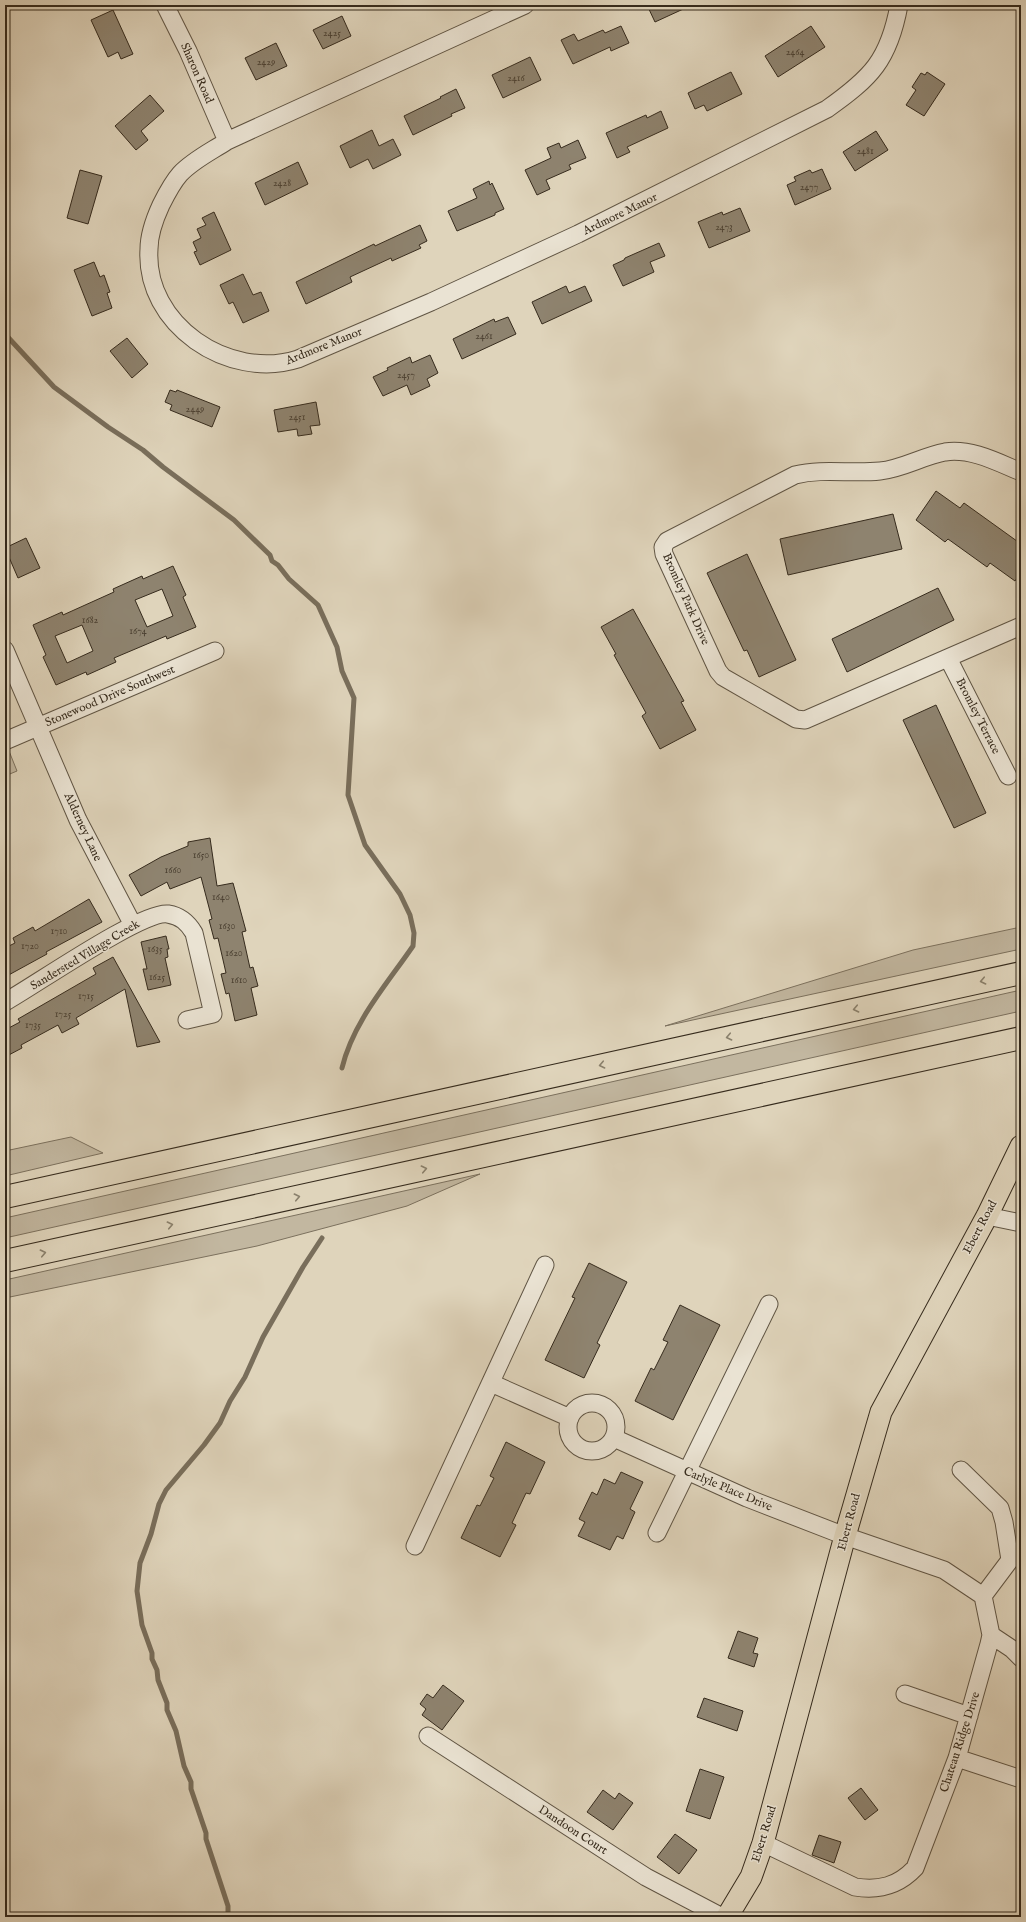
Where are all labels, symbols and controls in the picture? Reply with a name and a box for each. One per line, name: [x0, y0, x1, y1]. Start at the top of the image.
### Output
house number: 2425: [323, 27, 341, 40]
street label: Sharon Road: [177, 40, 217, 106]
house number: 2464: [786, 46, 804, 59]
house number: 2429: [257, 56, 275, 69]
house number: 2416: [507, 72, 526, 85]
house number: 2481: [856, 145, 874, 158]
house number: 2428: [273, 177, 291, 190]
house number: 2477: [800, 181, 819, 194]
street label: Ardmore Manor: [579, 189, 660, 239]
house number: 2473: [715, 221, 733, 234]
street label: Ardmore Manor: [283, 324, 365, 368]
house number: 2461: [475, 330, 493, 343]
house number: 2457: [397, 369, 415, 382]
house number: 2449: [186, 403, 204, 416]
house number: 2451: [289, 411, 306, 424]
street label: Bromley Park Drive: [659, 551, 713, 648]
house number: 1682: [82, 614, 99, 627]
house number: 1674: [129, 625, 147, 638]
street label: Stonewood Drive Southwest: [43, 662, 177, 730]
street label: Bromley Terrace: [952, 676, 1004, 757]
street label: Alderney Lane: [60, 790, 106, 864]
house number: 1650: [193, 849, 209, 862]
house number: 1660: [164, 864, 182, 877]
house number: 1640: [212, 891, 230, 904]
street label: Sandersted Village Creek: [28, 916, 143, 994]
house number: 1630: [219, 920, 235, 933]
house number: 1710: [51, 925, 68, 938]
house number: 1720: [21, 940, 39, 953]
house number: 1635: [147, 943, 163, 956]
house number: 1620: [225, 947, 243, 960]
house number: 1625: [149, 971, 165, 984]
house number: 1610: [231, 974, 247, 987]
one-way arrow: [980, 977, 986, 985]
house number: 1715: [78, 990, 94, 1003]
one-way arrow: [853, 1005, 859, 1013]
house number: 1725: [55, 1008, 72, 1021]
house number: 1735: [25, 1019, 41, 1032]
one-way arrow: [726, 1033, 732, 1041]
one-way arrow: [599, 1061, 605, 1069]
one-way arrow: [421, 1165, 427, 1173]
one-way arrow: [294, 1193, 300, 1201]
street label: Ebert Road: [960, 1197, 1001, 1256]
one-way arrow: [167, 1221, 173, 1229]
one-way arrow: [40, 1249, 46, 1257]
street label: Carlyle Place Drive: [681, 1464, 775, 1515]
street label: Ebert Road: [834, 1491, 864, 1552]
street label: Chateau Ridge Drive: [937, 1689, 984, 1794]
street label: Dandoon Court: [536, 1802, 610, 1858]
street label: Ebert Road: [748, 1803, 780, 1864]

